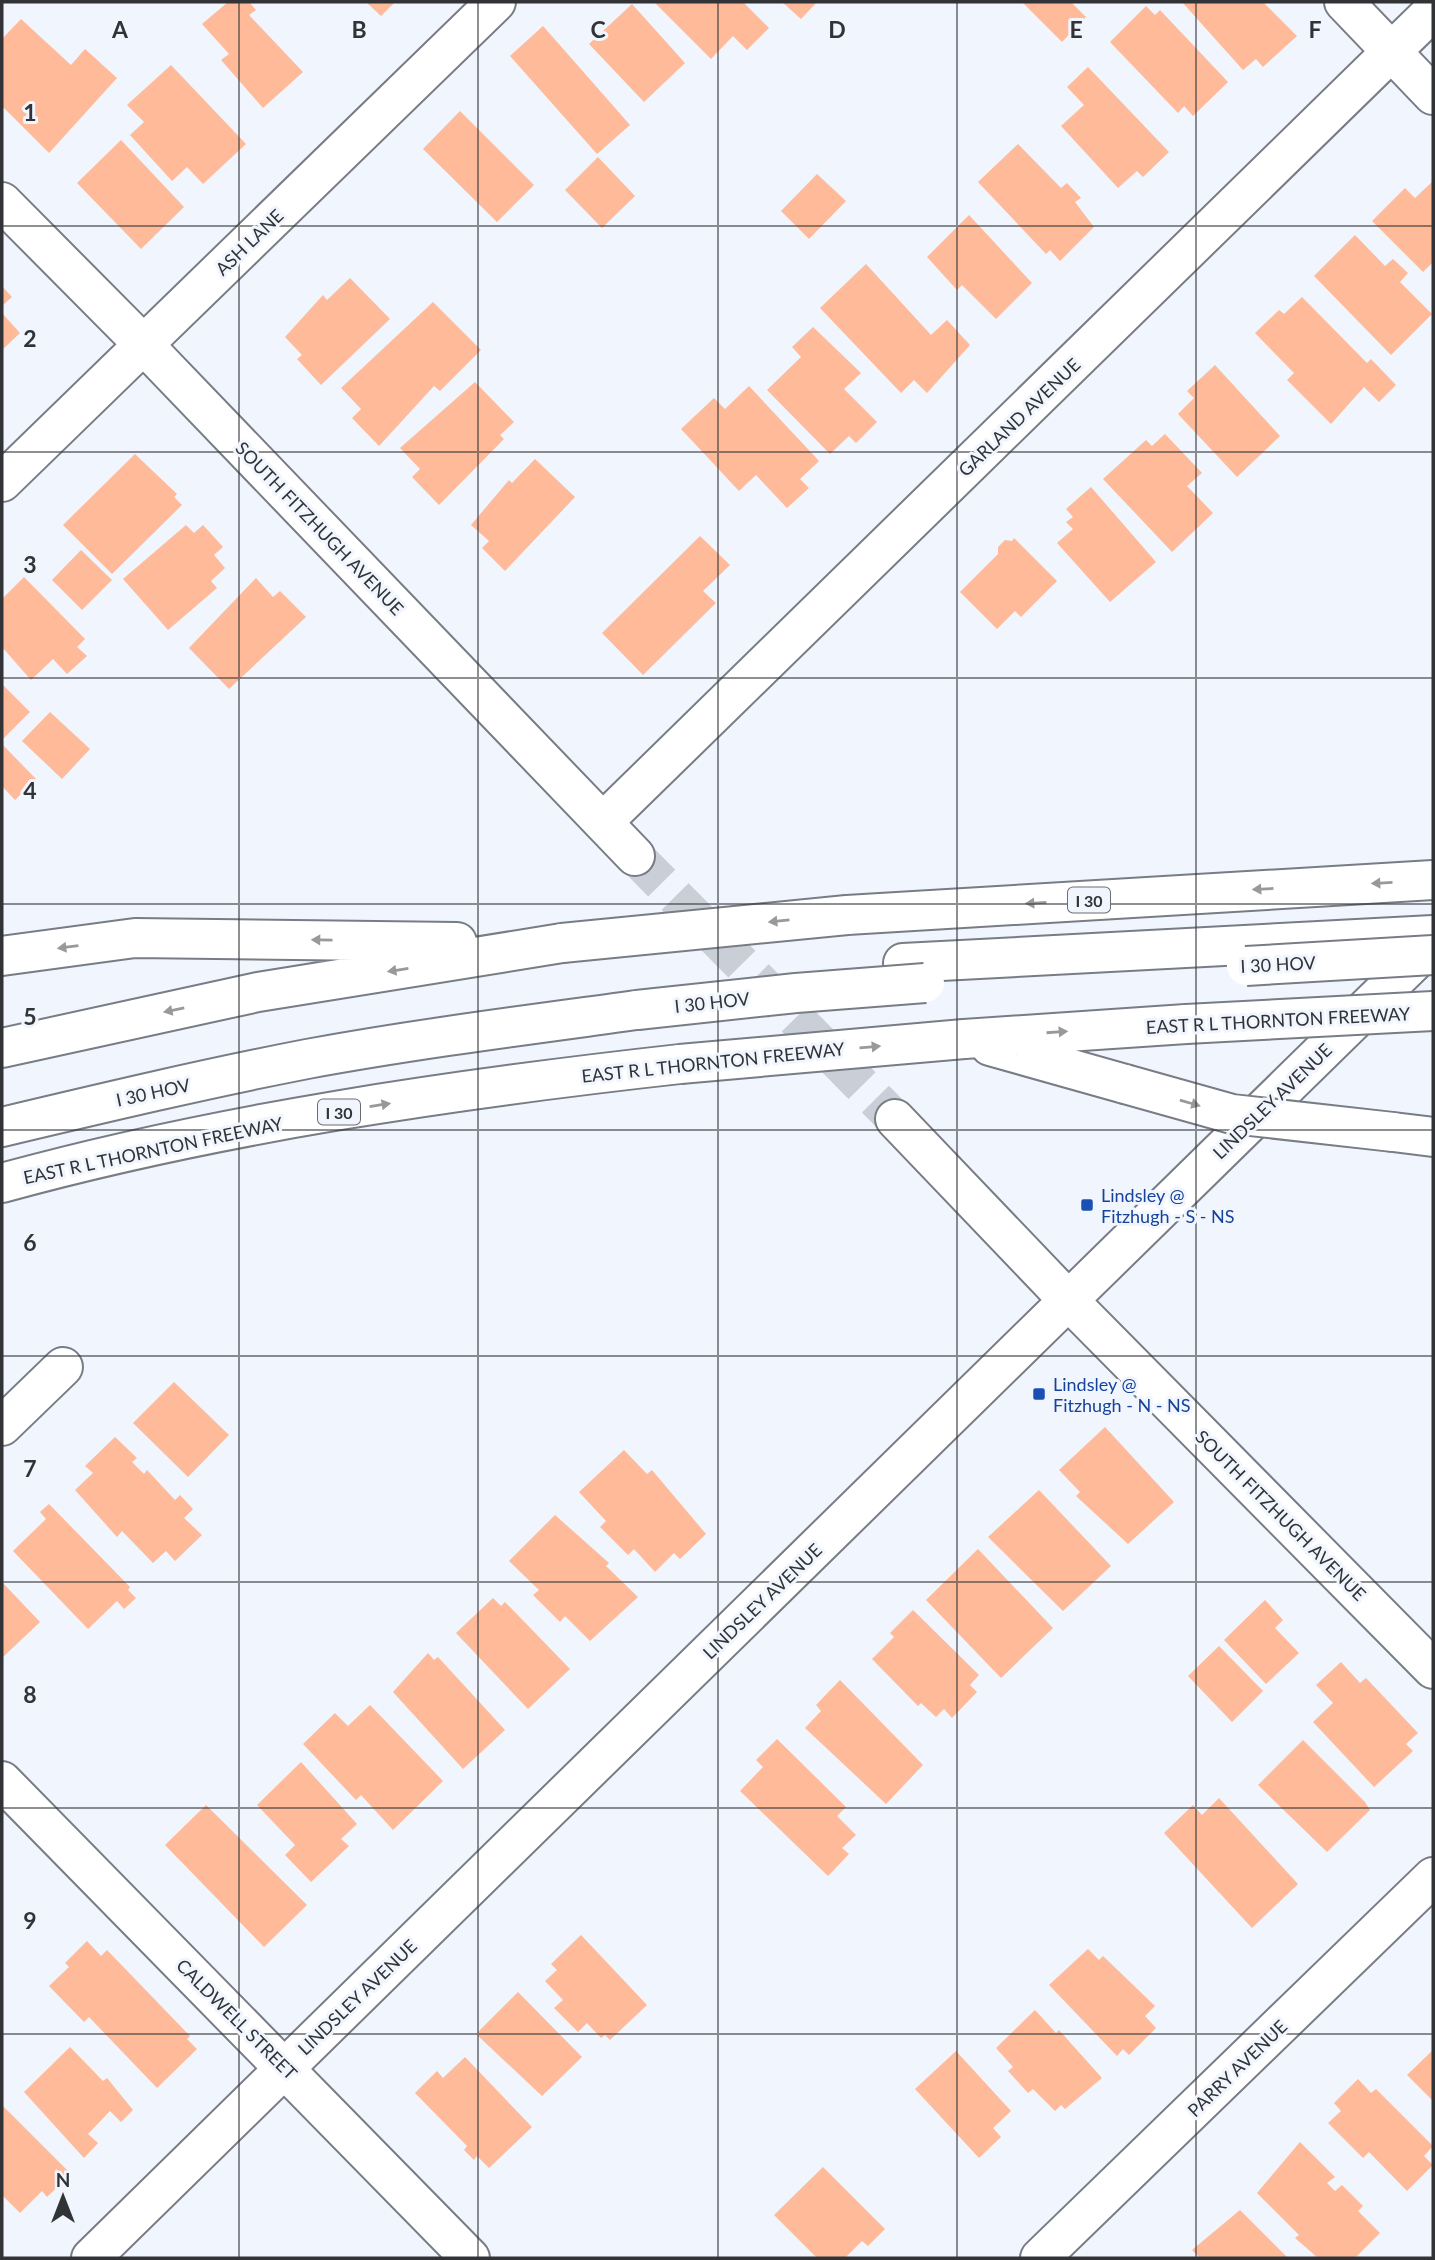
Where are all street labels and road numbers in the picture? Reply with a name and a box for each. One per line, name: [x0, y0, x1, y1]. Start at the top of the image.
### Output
street label: ASH LANE: [210, 204, 288, 280]
street label: GARLAND AVENUE: [954, 353, 1084, 481]
street label: SOUTH FITZHUGH AVENUE: [231, 437, 409, 619]
road number: I 30: [1068, 888, 1110, 912]
street label: I 30 HOV: [1240, 951, 1317, 977]
street label: I 30 HOV: [673, 987, 751, 1017]
street label: EAST R L THORNTON FREEWAY: [1145, 1002, 1411, 1038]
street label: EAST R L THORNTON FREEWAY: [580, 1037, 846, 1087]
street label: LINDSLEY AVENUE: [1208, 1039, 1336, 1163]
street label: I 30 HOV: [114, 1073, 193, 1111]
road number: I 30: [318, 1100, 360, 1124]
street label: EAST R L THORNTON FREEWAY: [21, 1112, 285, 1188]
street label: SOUTH FITZHUGH AVENUE: [1191, 1425, 1371, 1605]
street label: LINDSLEY AVENUE: [698, 1539, 826, 1663]
street label: LINDSLEY AVENUE: [293, 1935, 421, 2059]
street label: CALDWELL STREET: [172, 1954, 302, 2084]
street label: PARRY AVENUE: [1183, 2015, 1291, 2121]

